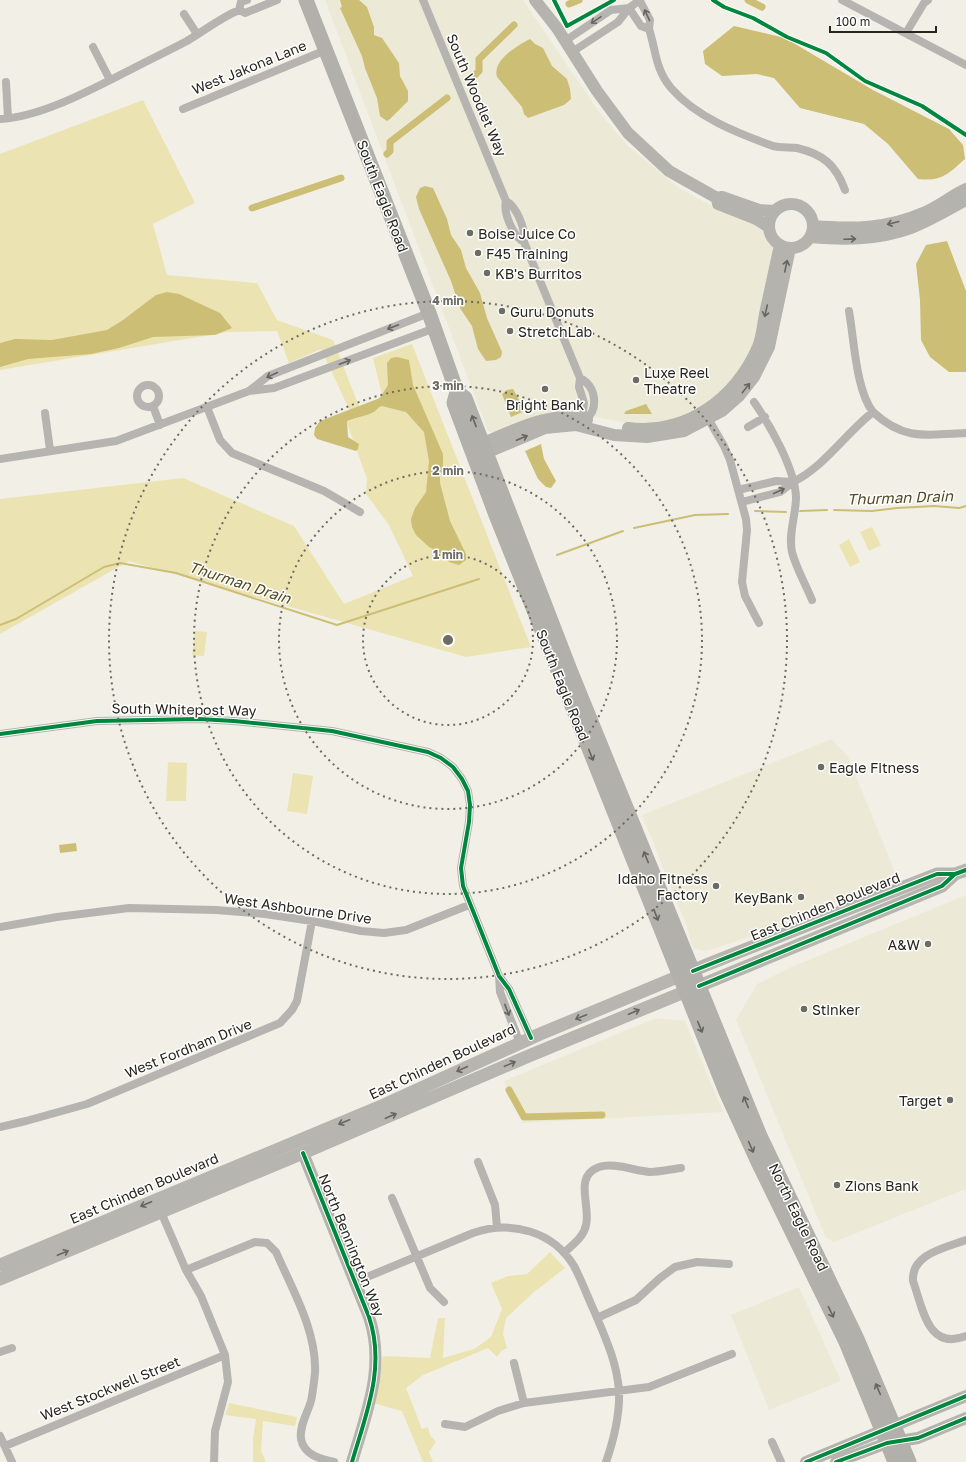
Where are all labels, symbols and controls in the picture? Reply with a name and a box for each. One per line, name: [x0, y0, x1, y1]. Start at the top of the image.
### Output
scale bar: [830, 8, 936, 34]
one-way arrow: [643, 9, 650, 21]
text: 100 m: [836, 14, 870, 29]
one-way arrow: [590, 16, 601, 25]
street label: South Woodlet Way: [443, 31, 511, 159]
street label: West Jakona Lane: [189, 36, 309, 98]
street label: South Eagle Road: [354, 138, 412, 254]
one-way arrow: [887, 220, 900, 228]
place label: Boise Juice Co: [478, 225, 576, 242]
marker: Boise Juice Co: [465, 228, 475, 238]
one-way arrow: [843, 236, 856, 243]
place label: F45 Training: [486, 245, 568, 262]
marker: F45 Training: [473, 248, 483, 258]
one-way arrow: [783, 260, 791, 273]
place label: KB's Burritos: [495, 265, 582, 282]
marker: KB's Burritos: [482, 268, 492, 278]
text: 4 min: [432, 293, 464, 308]
place label: Guru Donuts: [510, 303, 594, 320]
one-way arrow: [761, 304, 769, 317]
marker: Guru Donuts: [497, 306, 507, 316]
place label: StretchLab: [518, 323, 592, 340]
one-way arrow: [387, 324, 399, 332]
marker: StretchLab: [505, 326, 515, 336]
one-way arrow: [339, 357, 351, 365]
place label: Luxe Reel Theatre: [644, 364, 709, 397]
one-way arrow: [266, 372, 278, 379]
marker: Luxe Reel Theatre: [631, 375, 641, 385]
text: 3 min: [432, 378, 464, 393]
one-way arrow: [741, 382, 750, 393]
marker: Bright Bank: [540, 384, 550, 394]
place label: Bright Bank: [506, 396, 584, 413]
one-way arrow: [469, 415, 477, 427]
one-way arrow: [516, 434, 528, 441]
text: 2 min: [432, 463, 464, 478]
water label: Thurman Drain: [847, 486, 954, 508]
one-way arrow: [773, 487, 785, 494]
text: 1 min: [433, 547, 463, 562]
water label: Thurman Drain: [187, 557, 294, 607]
street label: South Eagle Road: [533, 627, 593, 743]
centre of rings: [441, 633, 455, 647]
street label: South Whitepost Way: [111, 699, 257, 719]
one-way arrow: [588, 749, 596, 761]
place label: Eagle Fitness: [829, 759, 919, 776]
marker: Eagle Fitness: [816, 762, 826, 772]
one-way arrow: [642, 852, 649, 864]
street label: East Chinden Boulevard: [748, 868, 902, 944]
place label: Idaho Fitness Factory: [617, 870, 708, 903]
marker: Idaho Fitness Factory: [711, 881, 721, 891]
street label: West Ashbourne Drive: [223, 889, 373, 927]
place label: KeyBank: [734, 889, 793, 906]
marker: KeyBank: [796, 892, 806, 902]
one-way arrow: [652, 908, 660, 920]
place label: A&W: [888, 936, 921, 953]
marker: A&W: [923, 939, 933, 949]
place label: Stinker: [812, 1001, 860, 1018]
one-way arrow: [503, 1003, 511, 1015]
marker: Stinker: [799, 1004, 809, 1014]
one-way arrow: [628, 1008, 640, 1015]
one-way arrow: [576, 1014, 588, 1021]
street label: West Fordham Drive: [122, 1015, 254, 1081]
street label: East Chinden Boulevard: [366, 1020, 518, 1102]
one-way arrow: [696, 1021, 704, 1033]
one-way arrow: [504, 1059, 516, 1067]
one-way arrow: [457, 1066, 469, 1073]
place label: Target: [899, 1092, 942, 1109]
marker: Target: [945, 1095, 955, 1105]
one-way arrow: [742, 1096, 750, 1108]
one-way arrow: [384, 1112, 396, 1119]
one-way arrow: [338, 1119, 350, 1126]
one-way arrow: [748, 1140, 755, 1152]
street label: East Chinden Boulevard: [67, 1149, 221, 1227]
street label: North Eagle Road: [766, 1160, 832, 1274]
street label: North Bennington Way: [316, 1171, 389, 1319]
place label: Zions Bank: [845, 1177, 919, 1194]
marker: Zions Bank: [832, 1180, 842, 1190]
one-way arrow: [141, 1201, 153, 1209]
one-way arrow: [56, 1249, 68, 1256]
one-way arrow: [828, 1305, 835, 1317]
street label: West Stockwell Street: [38, 1352, 182, 1424]
one-way arrow: [874, 1383, 881, 1395]

